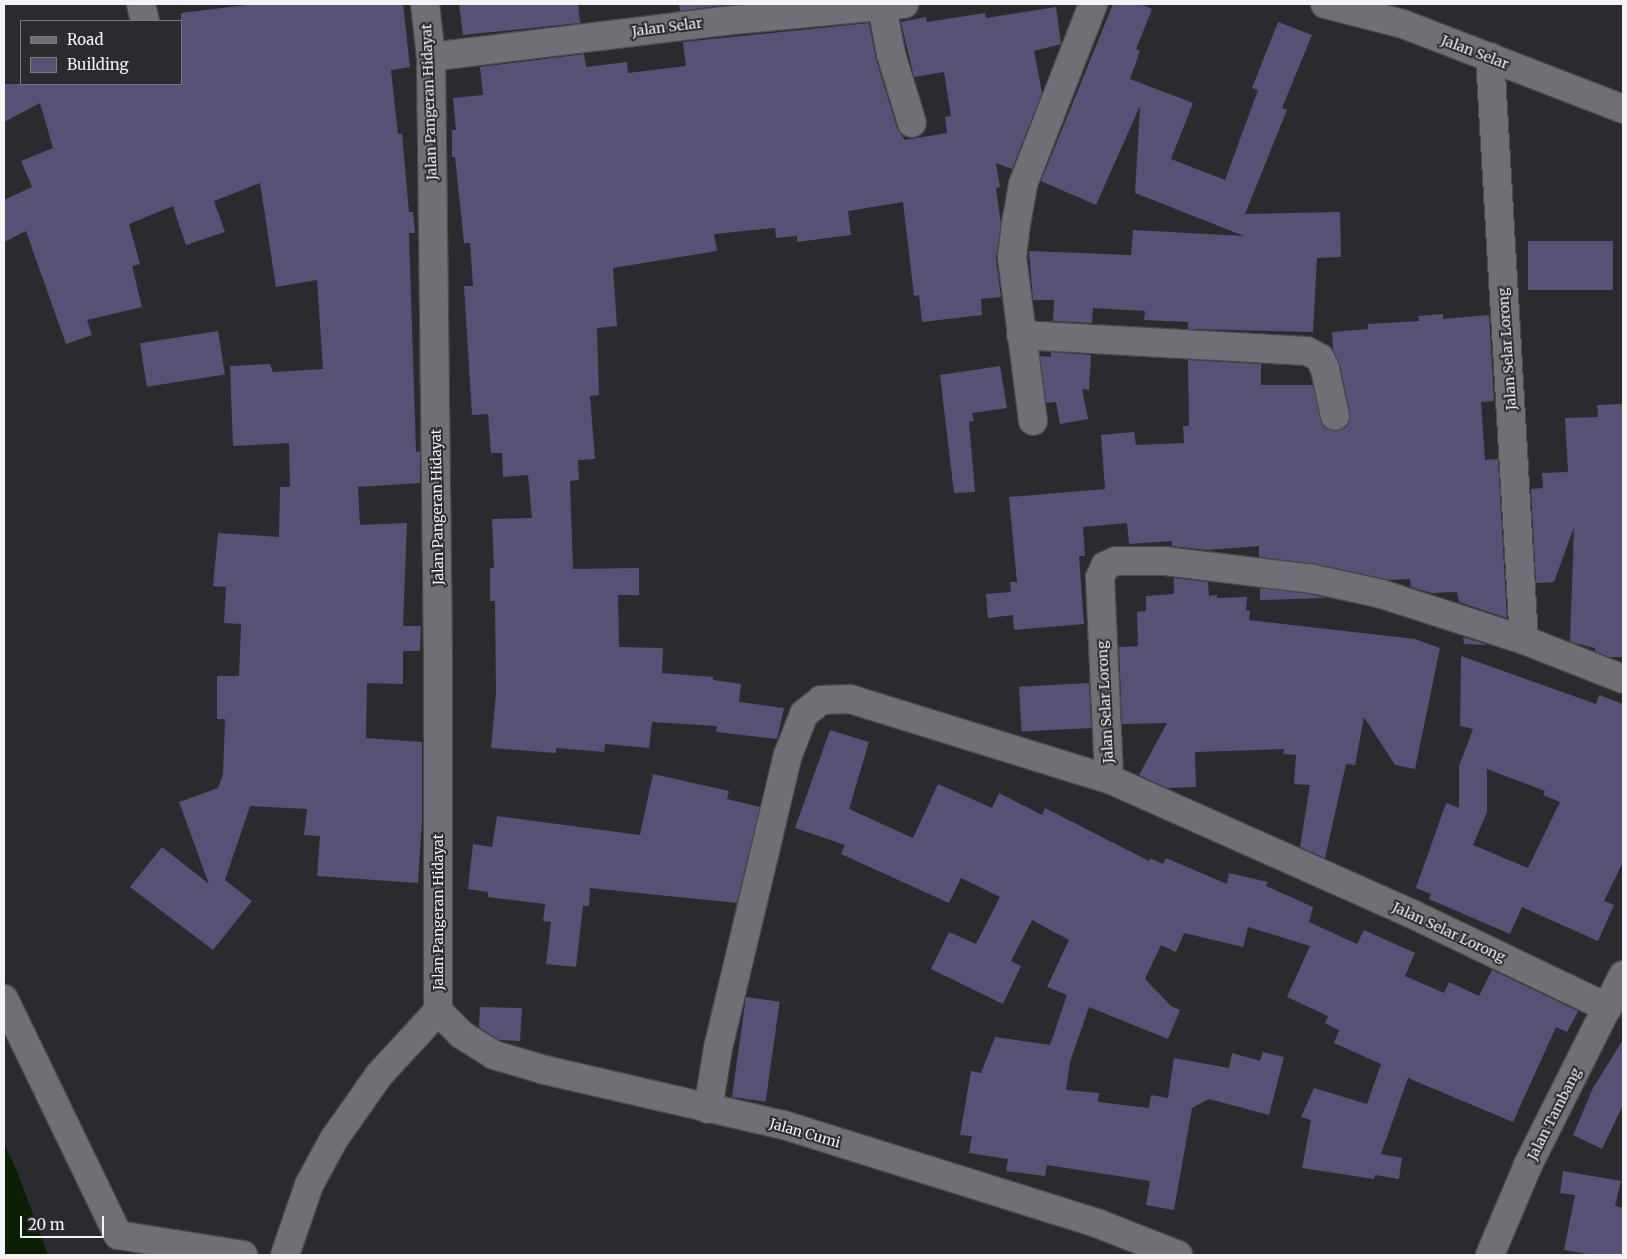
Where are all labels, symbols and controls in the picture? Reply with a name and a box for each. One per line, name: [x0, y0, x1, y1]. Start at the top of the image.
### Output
street label: Jalan Selar: [631, 14, 703, 40]
legend: [20, 20, 182, 85]
street label: Jalan Pangeran Hidayat: [418, 24, 440, 180]
text: Road: [67, 30, 103, 49]
street label: Jalan Selar: [1439, 31, 1511, 73]
text: Building: [67, 55, 129, 74]
street label: Jalan Selar Lorong: [1494, 287, 1520, 411]
street label: Jalan Pangeran Hidayat: [427, 429, 447, 585]
street label: Jalan Selar Lorong: [1093, 640, 1117, 764]
street label: Jalan Pangeran Hidayat: [430, 834, 446, 990]
street label: Jalan Selar Lorong: [1390, 898, 1508, 966]
street label: Jalan Tambang: [1524, 1065, 1584, 1163]
street label: Jalan Cumi: [768, 1115, 842, 1151]
scale bar: [22, 1206, 106, 1238]
text: 20 m: [28, 1215, 65, 1234]

